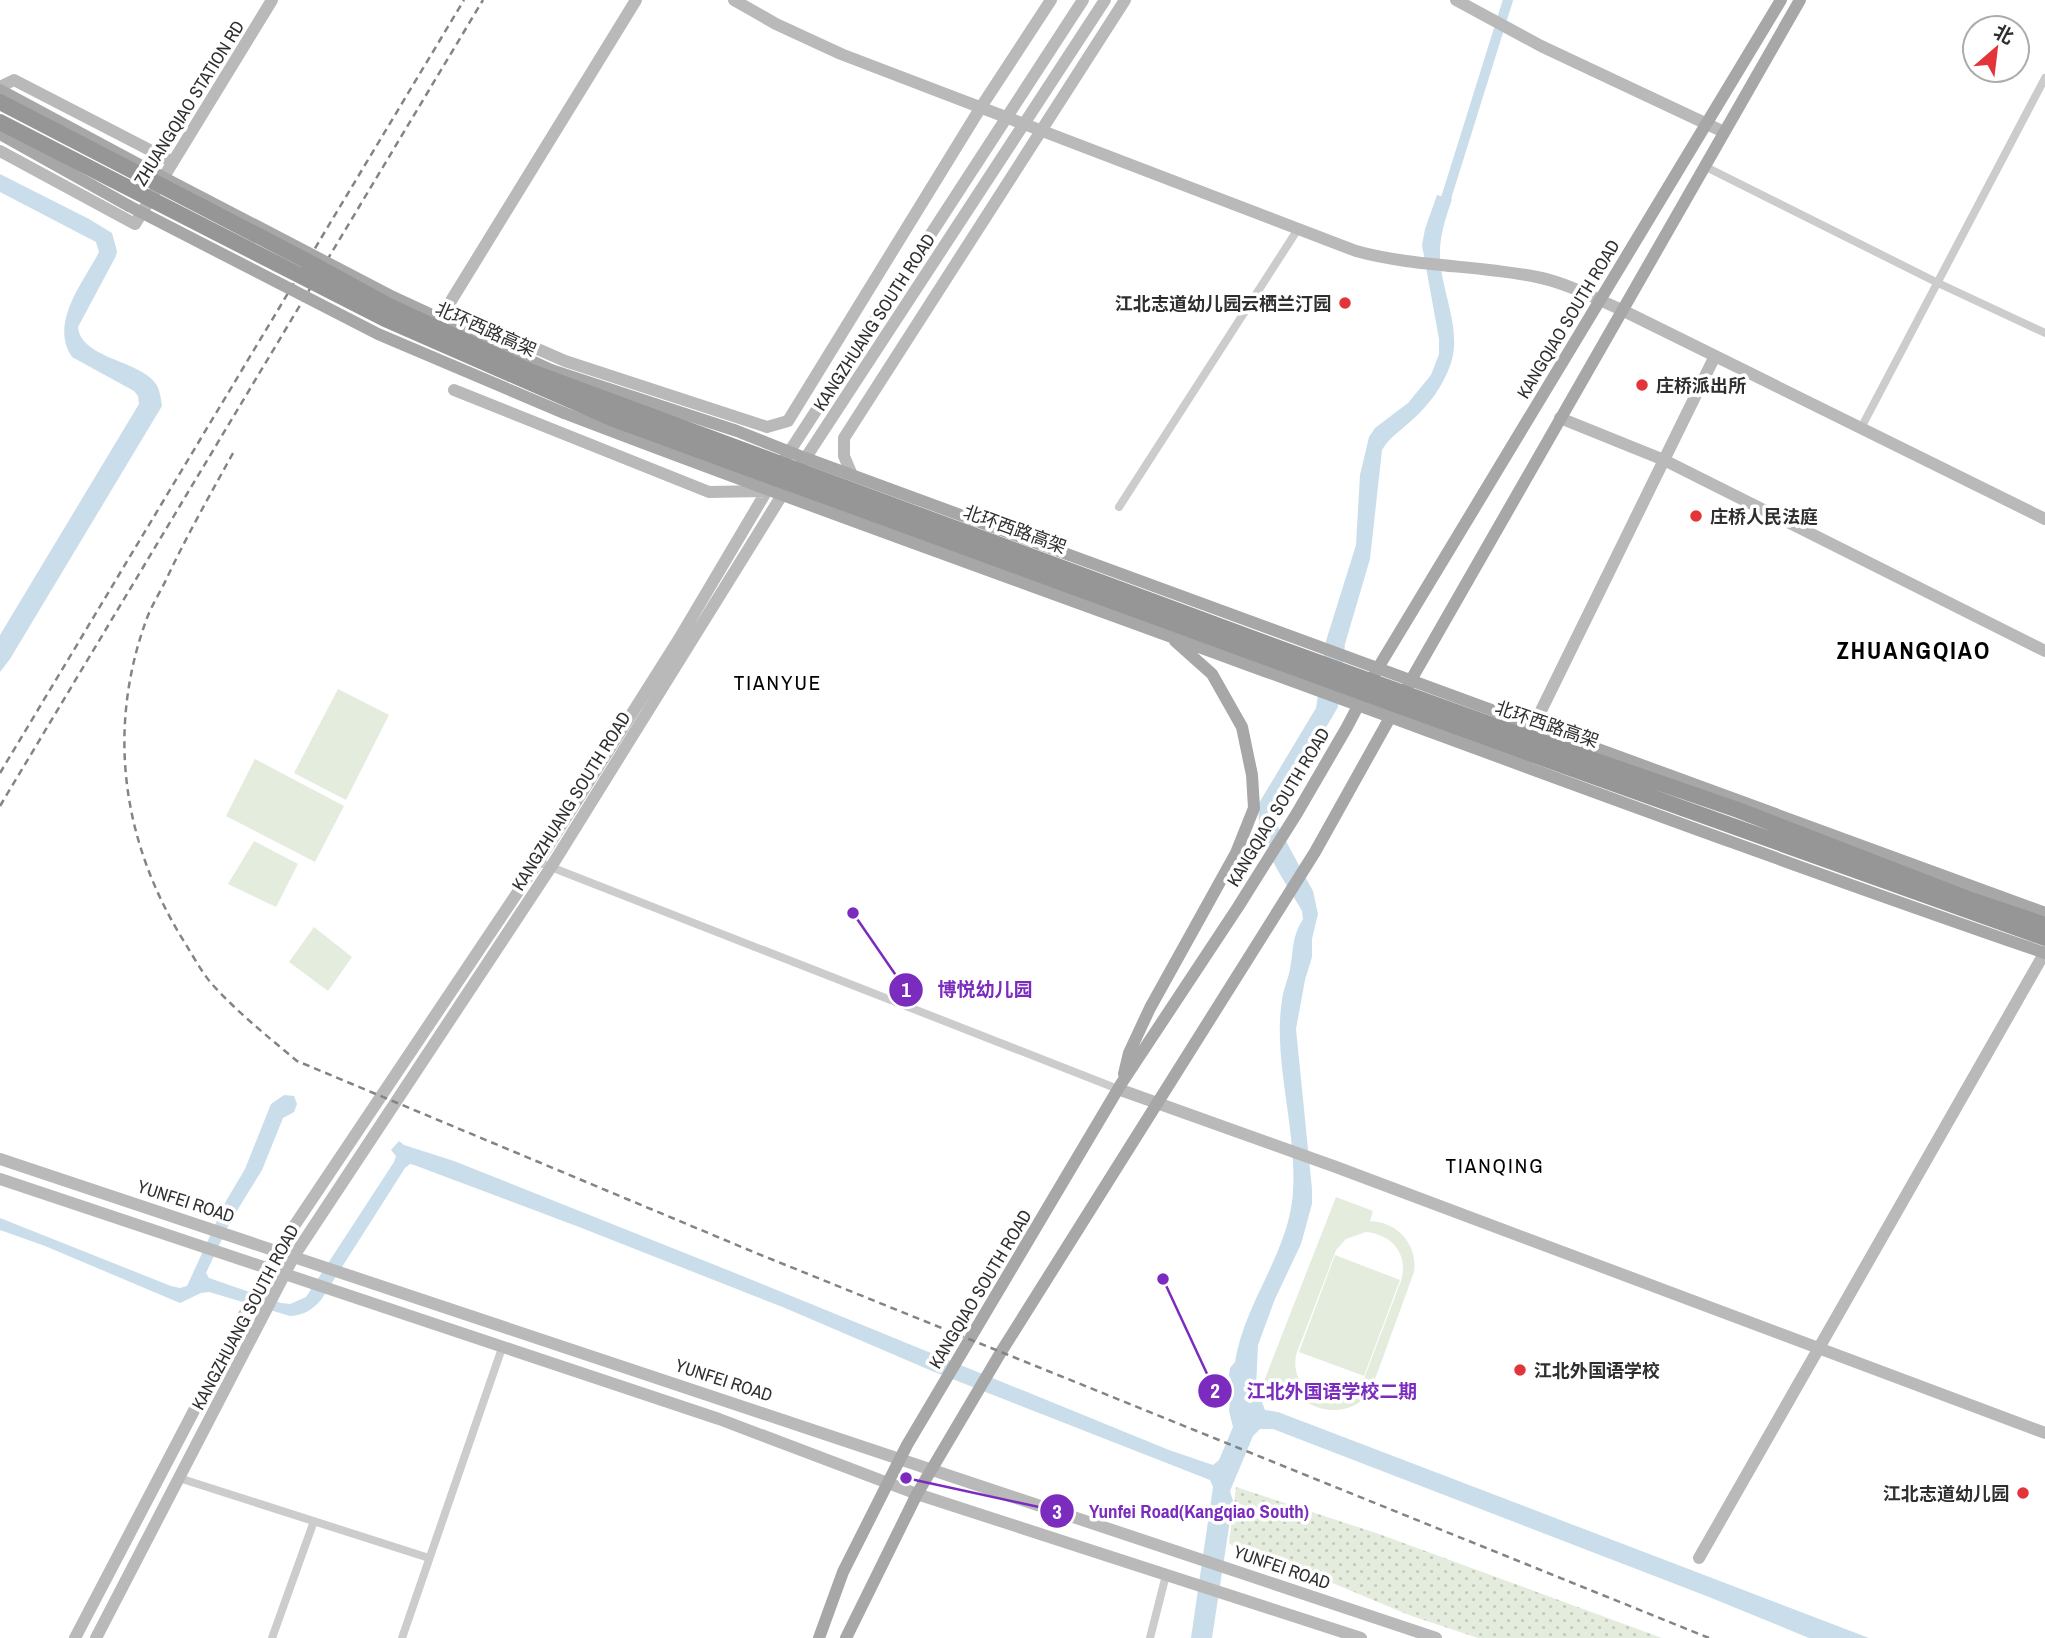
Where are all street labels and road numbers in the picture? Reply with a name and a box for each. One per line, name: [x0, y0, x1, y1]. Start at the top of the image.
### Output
street label: ZHUANGQIAO STATION RD: [128, 16, 250, 190]
street label: KANGZHUANG SOUTH ROAD: [807, 229, 941, 415]
street label: KANGQIAO SOUTH ROAD: [1511, 235, 1625, 403]
street label: 北环西路高架: [432, 296, 540, 362]
street label: 北环西路高架: [960, 499, 1070, 559]
street label: 北环西路高架: [1492, 695, 1602, 753]
street label: KANGZHUANG SOUTH ROAD: [506, 707, 636, 895]
street label: KANGQIAO SOUTH ROAD: [1221, 723, 1335, 891]
street label: YUNFEI ROAD: [134, 1174, 238, 1228]
street label: KANGQIAO SOUTH ROAD: [923, 1205, 1037, 1373]
street label: KANGZHUANG SOUTH ROAD: [185, 1220, 305, 1414]
street label: YUNFEI ROAD: [672, 1353, 776, 1407]
street label: YUNFEI ROAD: [1230, 1539, 1334, 1595]

